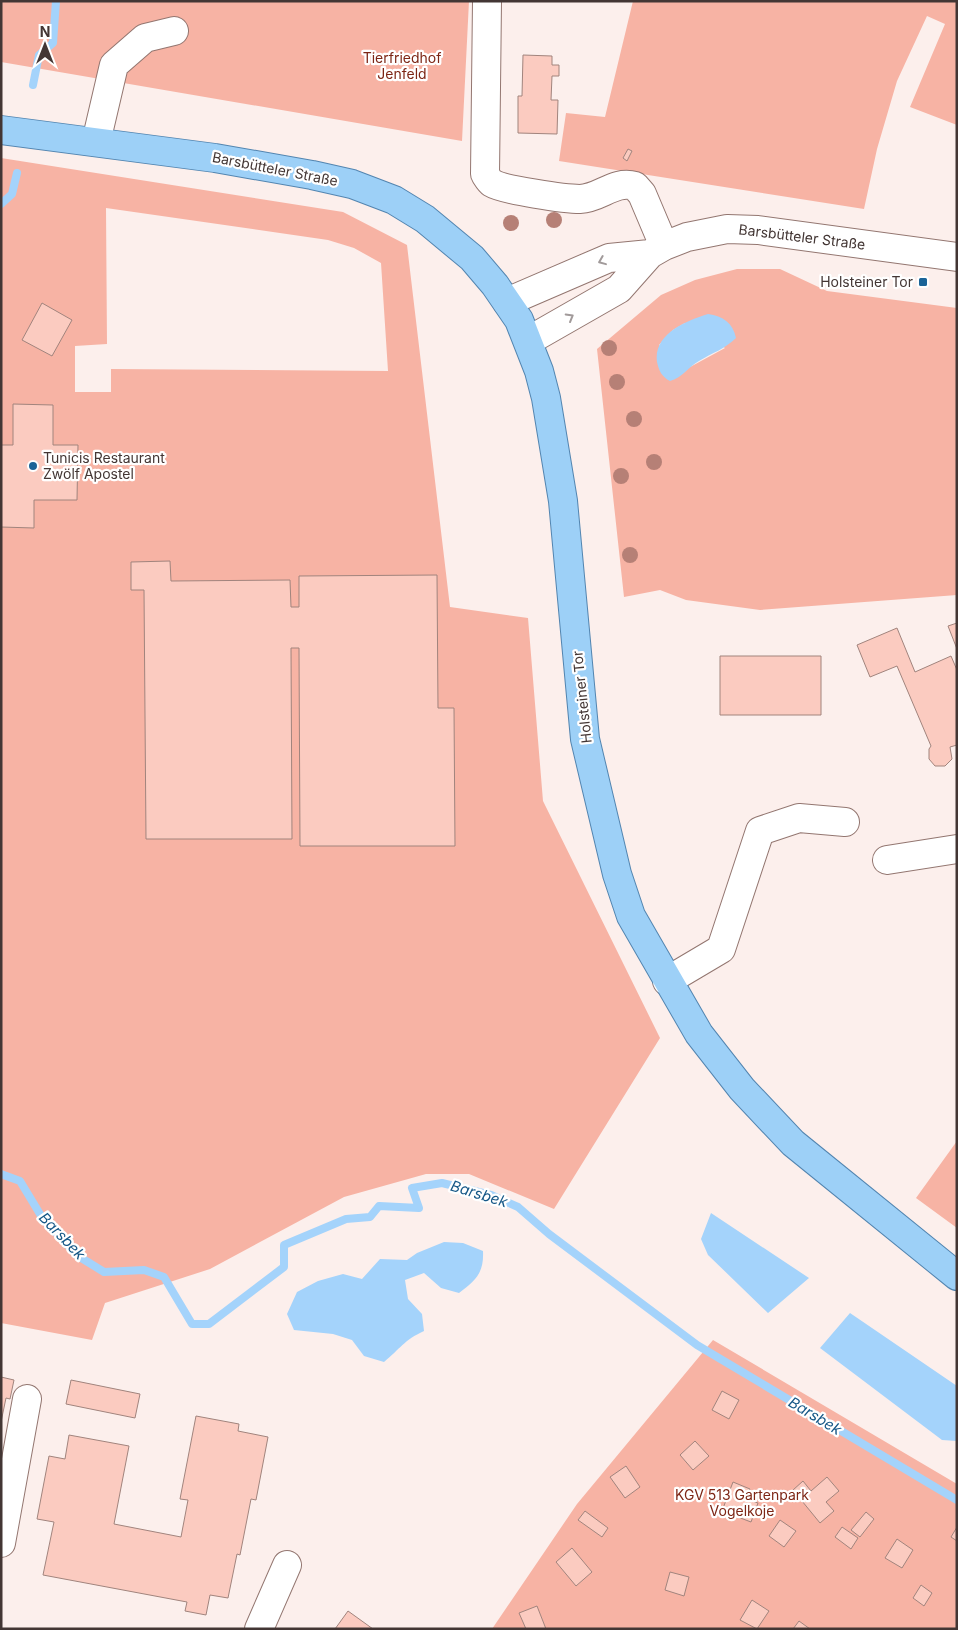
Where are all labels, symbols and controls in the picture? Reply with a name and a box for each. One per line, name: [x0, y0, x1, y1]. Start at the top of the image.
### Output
north arrow: [20, 20, 70, 70]
text: N: [40, 23, 50, 40]
park label: Tierfriedhof Jenfeld: [363, 49, 441, 82]
street label: Barsbütteler Straße: [211, 148, 339, 189]
street label: Barsbütteler Straße: [738, 220, 866, 253]
one-way arrow: [598, 254, 607, 265]
place label: Holsteiner Tor: [820, 273, 913, 290]
marker: Holsteiner Tor: [917, 276, 929, 288]
one-way arrow: [565, 313, 574, 323]
place label: Tunicis Restaurant Zwölf Apostel: [43, 449, 165, 482]
marker: Tunicis Restaurant Zwölf Apostel: [27, 460, 39, 472]
street label: Holsteiner Tor: [568, 650, 595, 744]
water label: Barsbek: [448, 1176, 511, 1211]
water label: Barsbek: [35, 1208, 90, 1264]
water label: Barsbek: [785, 1392, 846, 1439]
park label: KGV 513 Gartenpark Vogelkoje: [675, 1486, 809, 1519]

